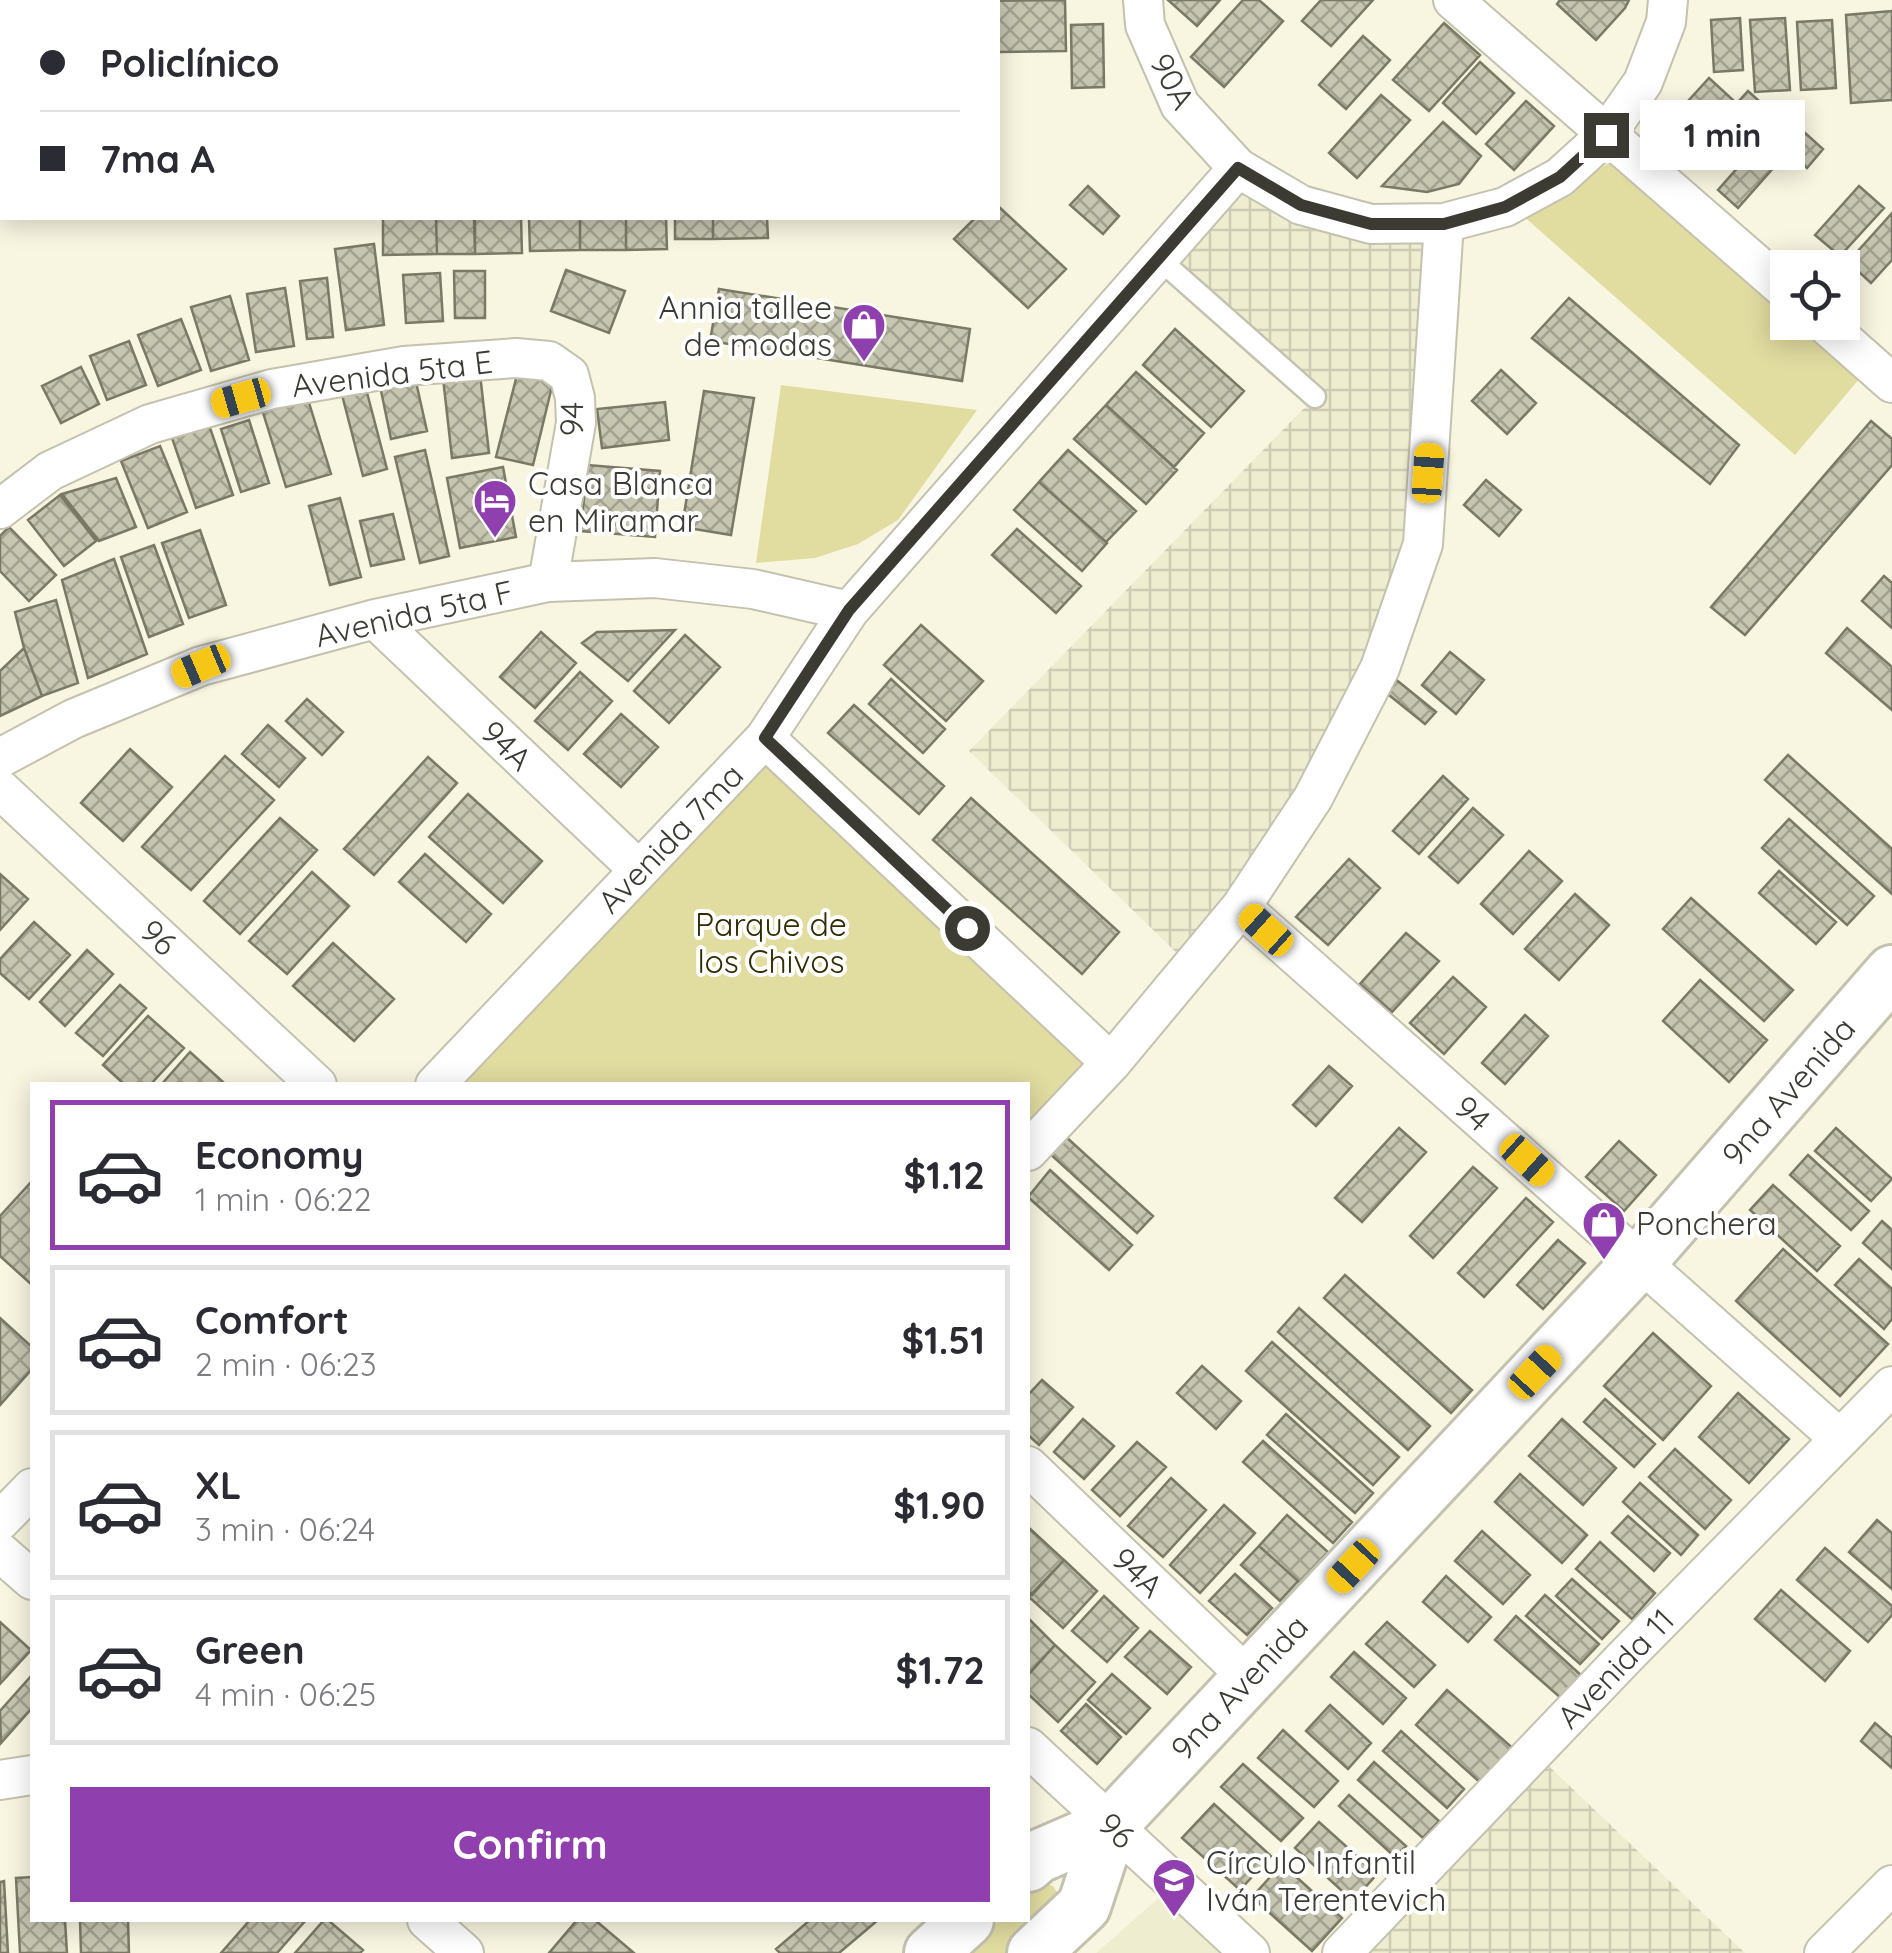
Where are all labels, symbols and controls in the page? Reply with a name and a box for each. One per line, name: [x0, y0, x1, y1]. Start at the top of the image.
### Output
text: Policlínico: [100, 39, 280, 87]
street label: 90A: [1142, 46, 1204, 116]
callout: 1 min: [1641, 100, 1806, 170]
route end: [1584, 113, 1629, 158]
text: 1 min: [1684, 115, 1761, 155]
text: 7ma A: [100, 135, 215, 183]
map controls: [1770, 250, 1860, 340]
button: locate: [1770, 250, 1860, 340]
place label: Annia tallee de modas: [659, 287, 832, 364]
shop icon: Annia tallee de modas: [841, 302, 887, 363]
street label: Avenida 5ta E: [289, 341, 495, 405]
car: [208, 375, 274, 421]
street label: 94: [551, 401, 591, 437]
car: [1411, 442, 1445, 504]
place label: Casa Blanca en Miramar: [528, 463, 714, 540]
hotel icon: Casa Blanca en Miramar: [472, 478, 518, 539]
street label: Avenida 5ta F: [311, 571, 517, 655]
car: [168, 640, 234, 692]
street label: 94A: [473, 711, 541, 779]
street label: Avenida 7ma: [589, 755, 751, 921]
car: [1234, 899, 1298, 961]
park label: Parque de los Chivos: [695, 904, 847, 981]
route start: [945, 906, 990, 951]
street label: 96: [133, 910, 185, 964]
street label: 9na Avenida: [1713, 1009, 1863, 1173]
street label: 94: [1447, 1087, 1499, 1139]
car: [1495, 1129, 1559, 1191]
icon: car: [75, 1130, 165, 1220]
text: Economy: [195, 1131, 364, 1179]
text: $1.12: [904, 1151, 985, 1199]
text: 1 min · 06:22: [195, 1179, 372, 1219]
shop icon: Ponchera: [1581, 1200, 1627, 1261]
place label: Ponchera: [1636, 1203, 1777, 1243]
icon: car: [75, 1295, 165, 1385]
text: Comfort: [195, 1296, 349, 1344]
text: $1.51: [901, 1316, 985, 1364]
car: [1504, 1340, 1566, 1404]
text: 2 min · 06:23: [195, 1344, 376, 1384]
icon: car: [75, 1460, 165, 1550]
text: XL: [195, 1461, 241, 1509]
text: $1.90: [893, 1481, 985, 1529]
text: 3 min · 06:24: [195, 1509, 375, 1549]
car: [1322, 1534, 1384, 1598]
street label: 94A: [1104, 1538, 1172, 1606]
street label: Avenida 11: [1548, 1600, 1682, 1736]
street label: 9na Avenida: [1162, 1606, 1316, 1768]
icon: car: [75, 1625, 165, 1715]
text: Green: [195, 1626, 305, 1674]
text: $1.72: [896, 1646, 985, 1694]
text: 4 min · 06:25: [195, 1674, 376, 1714]
button: Confirm: [70, 1787, 990, 1902]
street label: 96: [1091, 1803, 1143, 1857]
place label: Círculo Infantil Iván Terentevich: [1206, 1842, 1446, 1919]
school or university icon: Círculo Infantil Iván Terentevich: [1151, 1857, 1197, 1918]

